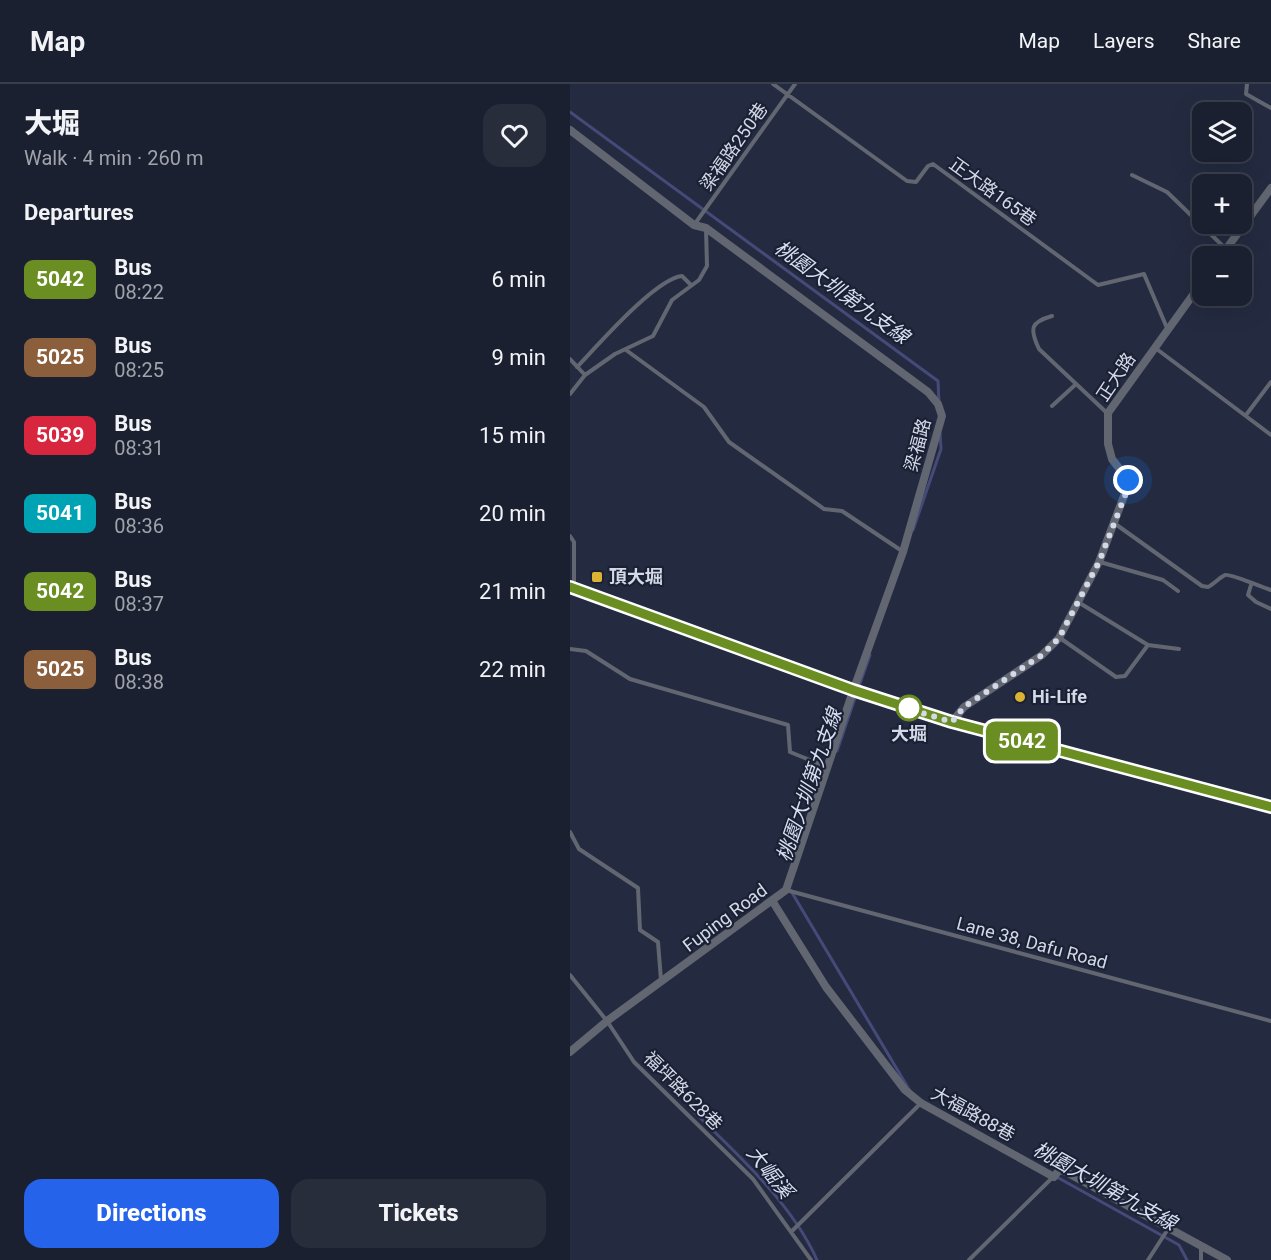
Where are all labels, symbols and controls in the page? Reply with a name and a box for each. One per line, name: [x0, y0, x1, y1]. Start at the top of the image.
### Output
text: Map: [30, 25, 85, 58]
text: Map: [1018, 29, 1060, 53]
text: Layers: [1093, 29, 1154, 53]
text: Share: [1187, 29, 1241, 53]
street label: 梁福路250巷: [696, 99, 772, 195]
map controls: [1192, 102, 1252, 306]
button: layers: [1192, 102, 1252, 162]
button: heart: [483, 104, 546, 167]
text: 大堀: [24, 107, 80, 140]
text: Walk · 4 min · 260 m: [24, 146, 203, 170]
street label: 正大路165巷: [946, 153, 1041, 230]
button: +: [1192, 174, 1252, 234]
text: Departures: [24, 200, 134, 225]
water label: 桃園大圳第九支線: [770, 235, 915, 350]
button: −: [1192, 246, 1252, 306]
text: Bus: [114, 255, 152, 280]
text: 5042: [36, 267, 84, 291]
text: 6 min: [491, 267, 546, 292]
text: 08:22: [114, 280, 164, 304]
text: Bus: [114, 333, 152, 358]
text: 5025: [36, 345, 84, 369]
text: 9 min: [491, 345, 546, 370]
street label: 正大路: [1092, 348, 1139, 405]
text: 08:25: [114, 358, 164, 382]
text: Bus: [114, 411, 152, 436]
street label: 梁福路: [900, 416, 935, 474]
text: 5039: [36, 423, 84, 447]
text: 15 min: [479, 423, 546, 448]
text: 08:31: [114, 436, 164, 460]
your location: [1113, 465, 1143, 495]
text: Bus: [114, 489, 152, 514]
text: 5041: [36, 501, 84, 525]
text: 20 min: [479, 501, 546, 526]
text: 08:36: [114, 514, 164, 538]
place label: 頂大堀: [609, 566, 663, 587]
text: Bus: [114, 567, 152, 592]
marker: 頂大堀: [590, 570, 604, 584]
text: 5042: [36, 579, 84, 603]
text: 21 min: [479, 579, 546, 604]
text: 08:37: [114, 592, 164, 616]
text: Bus: [114, 645, 152, 670]
text: 5025: [36, 657, 84, 681]
text: 22 min: [479, 657, 546, 682]
text: 08:38: [114, 670, 164, 694]
place label: Hi-Life: [1032, 686, 1087, 707]
marker: Hi-Life: [1013, 690, 1027, 704]
marker: 大堀: [896, 695, 922, 721]
water label: 桃園大圳第九支線: [772, 704, 847, 865]
line badge: 5042: [980, 722, 1064, 760]
place label: 大堀: [891, 723, 927, 744]
text: 5042: [998, 729, 1046, 753]
street label: Fuping Road: [678, 879, 771, 956]
street label: Lane 38, Dafu Road: [954, 912, 1110, 973]
street label: 福坪路628巷: [640, 1047, 727, 1134]
street label: 大福路88巷: [928, 1082, 1019, 1145]
water label: 桃園大圳第九支線: [1029, 1137, 1183, 1236]
water label: 大崛溪: [742, 1141, 800, 1205]
button: Directions: [24, 1179, 279, 1248]
button: Tickets: [291, 1179, 546, 1248]

